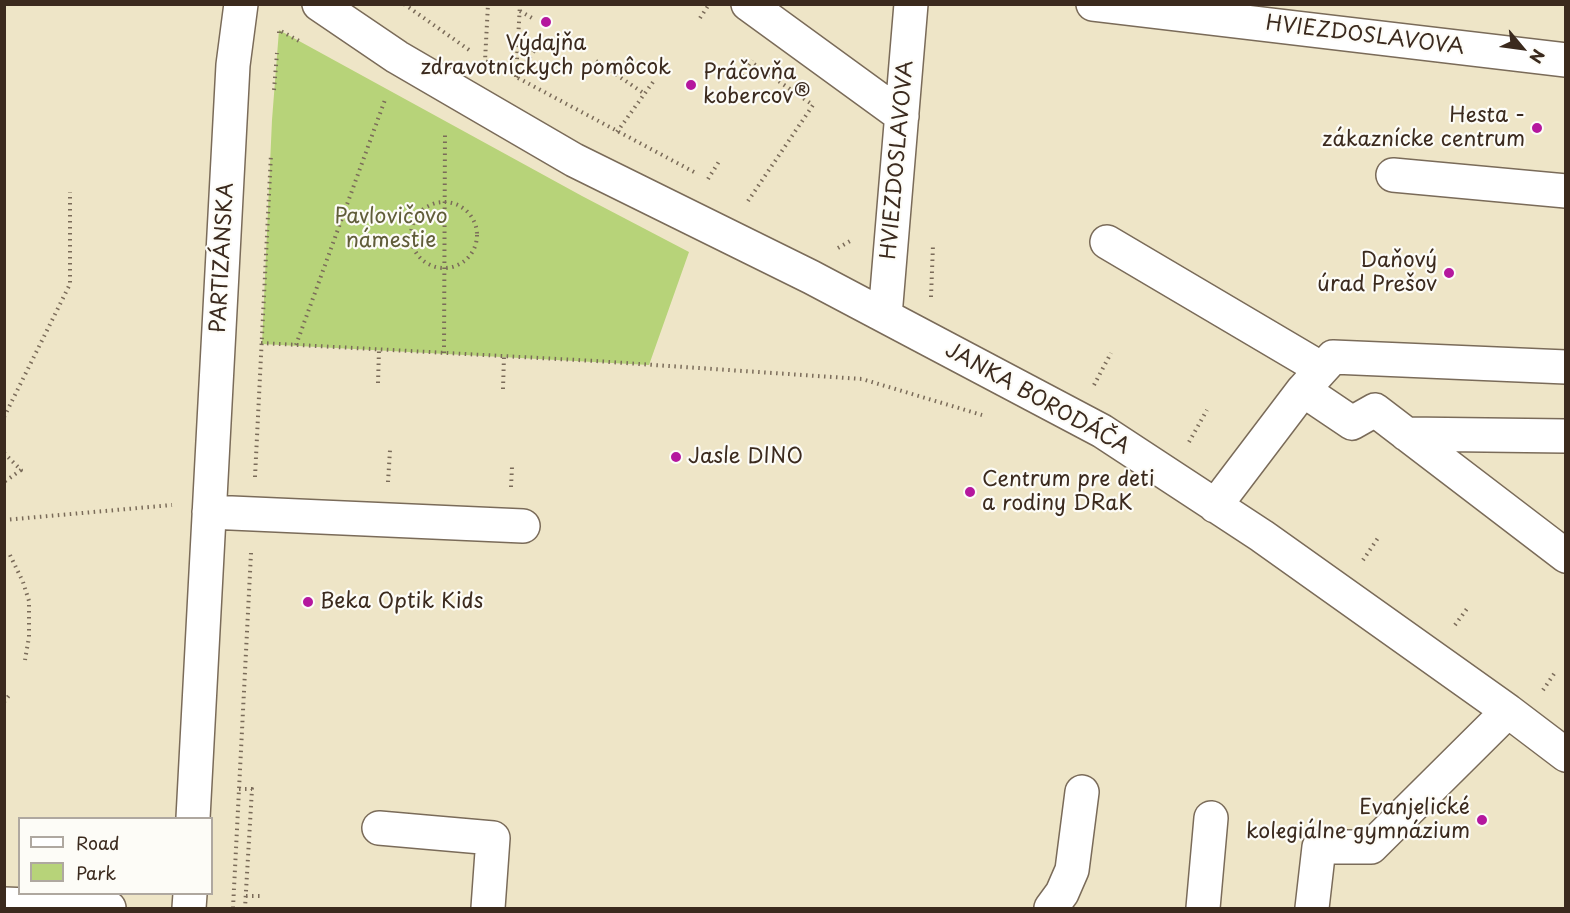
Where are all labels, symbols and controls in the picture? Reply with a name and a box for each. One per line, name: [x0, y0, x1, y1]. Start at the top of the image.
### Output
street label: HVIEZDOSLAVOVA: [1264, 11, 1466, 61]
marker: Výdajňa zdravotníckych pomôcok: [539, 15, 553, 29]
north arrow: [1492, 18, 1552, 78]
place label: Výdajňa zdravotníckych pomôcok: [421, 31, 671, 81]
text: N: [1524, 45, 1551, 68]
street label: HVIEZDOSLAVOVA: [877, 59, 919, 261]
place label: Práčovňa kobercov®: [703, 60, 811, 110]
marker: Práčovňa kobercov®: [684, 78, 698, 92]
place label: Hesta - zákaznícke centrum: [1322, 103, 1525, 153]
marker: Hesta - zákaznícke centrum: [1530, 121, 1544, 135]
street label: PARTIZÁNSKA: [206, 182, 240, 334]
park label: Pavlovičovo námestie: [334, 204, 448, 254]
place label: Daňový úrad Prešov: [1317, 248, 1437, 298]
marker: Daňový úrad Prešov: [1442, 266, 1456, 280]
street label: JANKA BORODÁČA: [940, 338, 1134, 460]
place label: Jasle DINO: [688, 444, 803, 470]
marker: Jasle DINO: [669, 450, 683, 464]
place label: Centrum pre deti a rodiny DRaK: [982, 467, 1155, 517]
marker: Centrum pre deti a rodiny DRaK: [963, 485, 977, 499]
place label: Beka Optik Kids: [320, 589, 483, 615]
marker: Beka Optik Kids: [301, 595, 315, 609]
place label: Evanjelické kolegiálne gymnázium: [1246, 795, 1470, 845]
marker: Evanjelické kolegiálne gymnázium: [1475, 813, 1489, 827]
legend: [18, 817, 213, 895]
text: Road: [76, 829, 120, 856]
text: Park: [76, 859, 116, 886]

